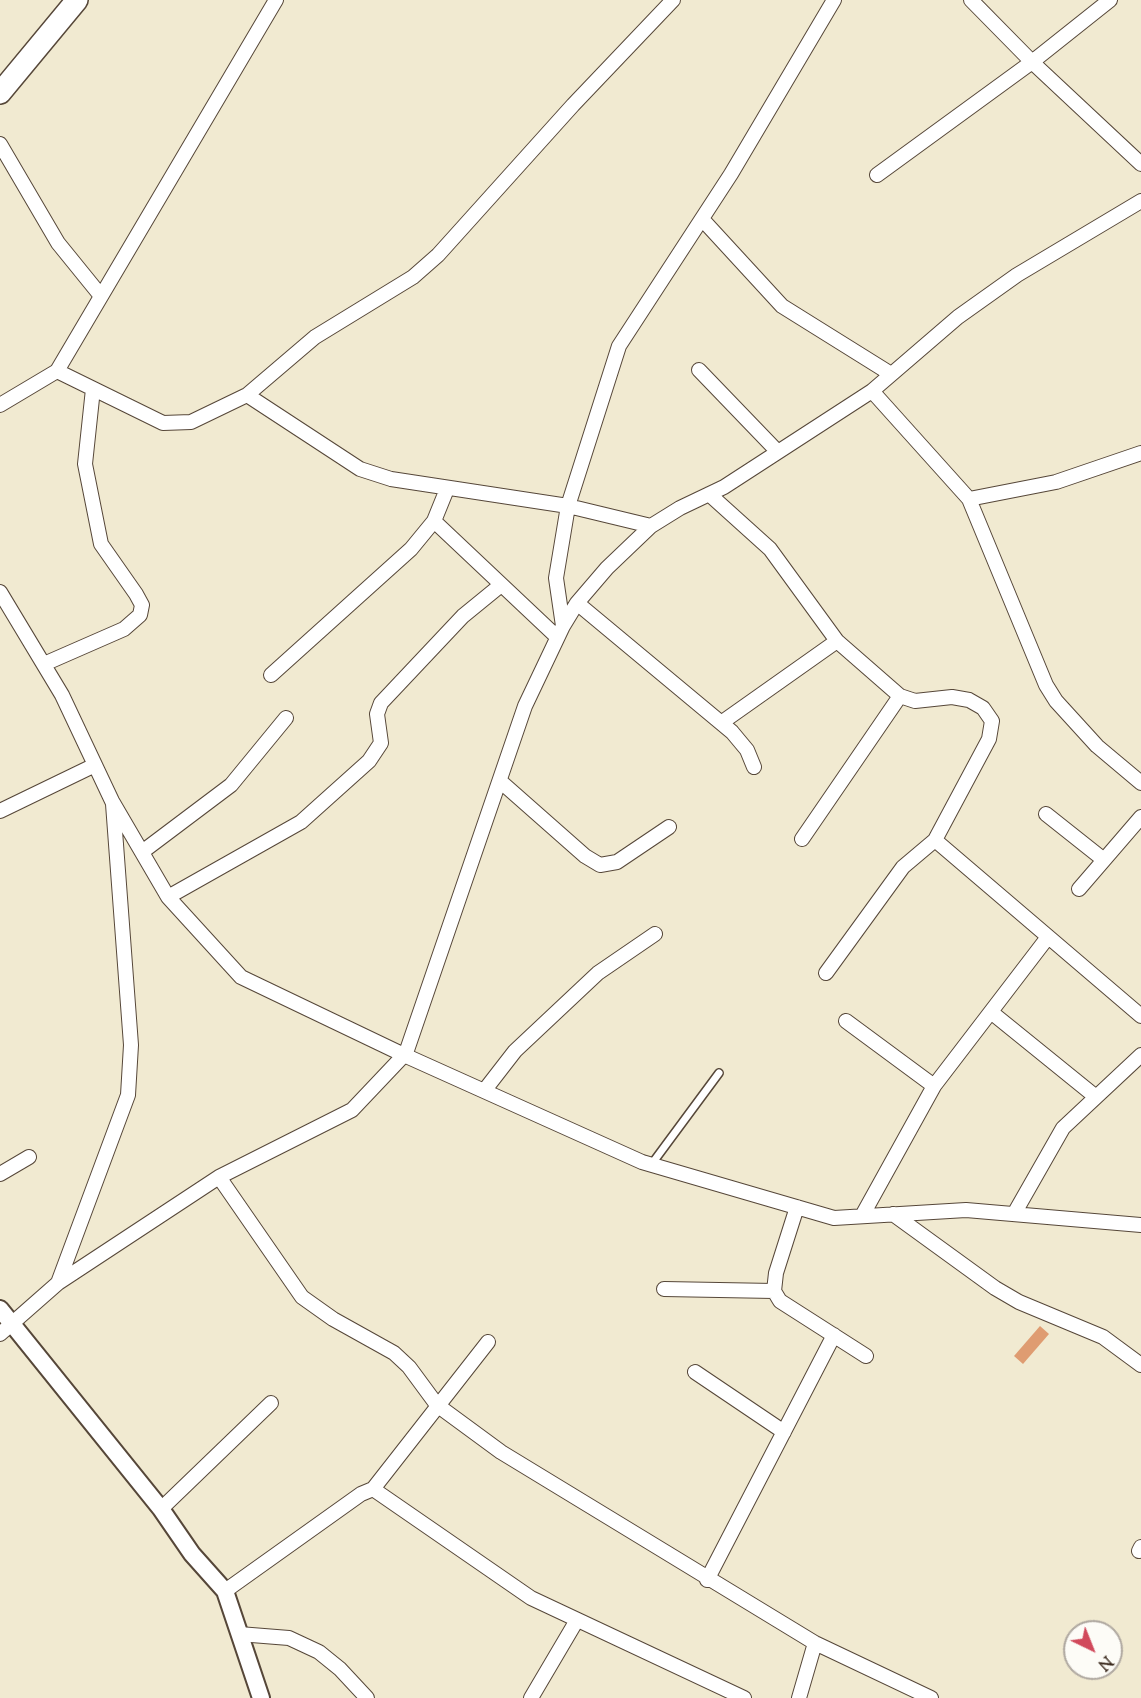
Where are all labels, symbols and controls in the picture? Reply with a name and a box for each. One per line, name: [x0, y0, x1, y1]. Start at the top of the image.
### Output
north arrow: [1063, 1620, 1123, 1680]
text: N: [1092, 1649, 1117, 1675]

